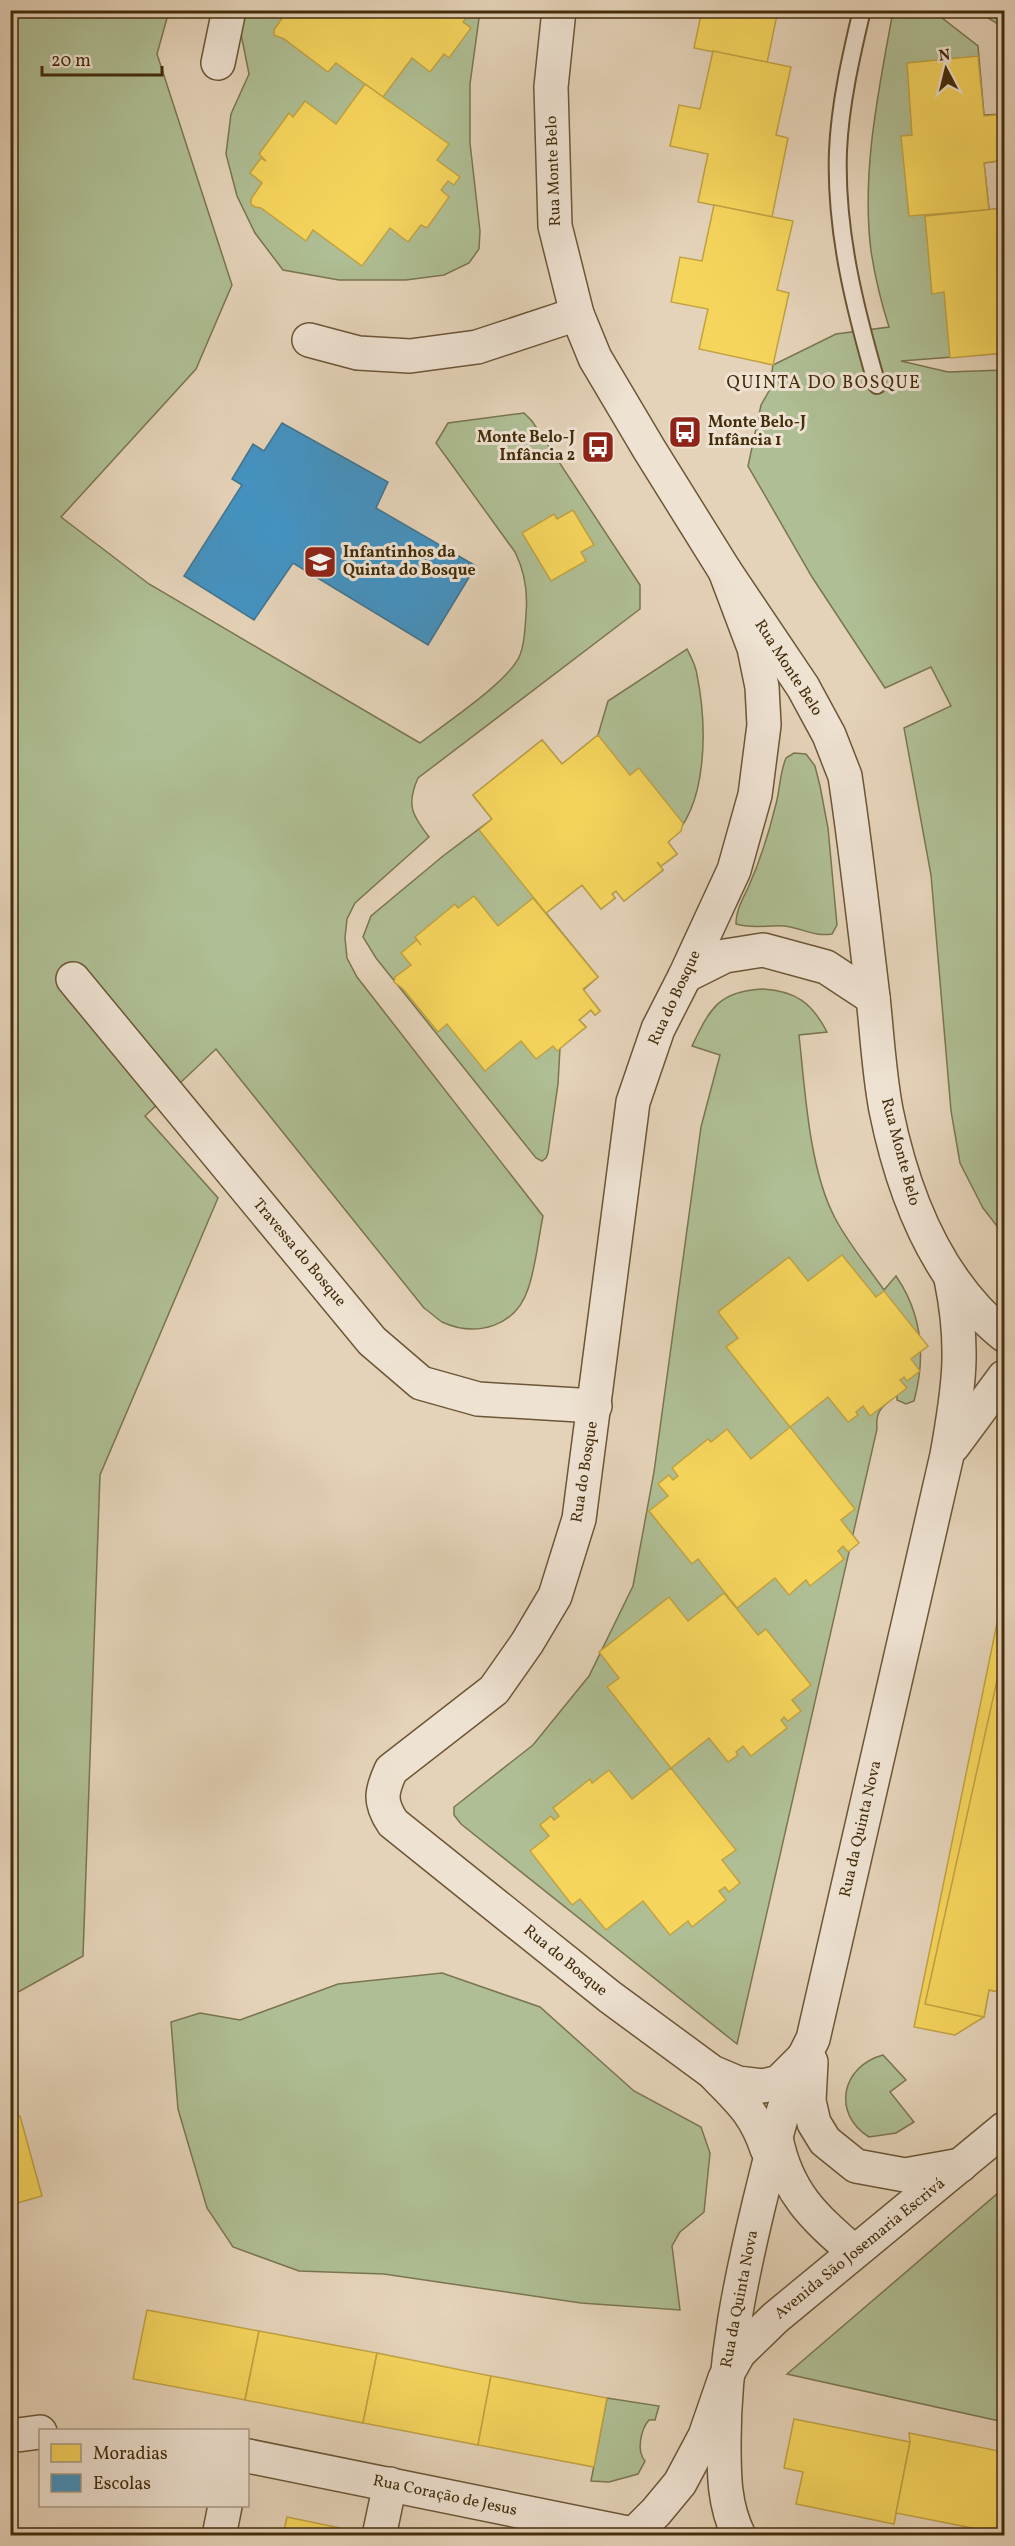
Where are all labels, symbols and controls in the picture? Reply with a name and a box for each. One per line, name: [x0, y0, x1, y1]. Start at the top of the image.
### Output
scale bar: [42, 39, 162, 77]
north arrow: [916, 39, 976, 99]
text: N: [937, 44, 952, 68]
text: 20 m: [51, 49, 91, 74]
street label: Rua Monte Belo: [541, 115, 567, 227]
district label: QUINTA DO BOSQUE: [727, 371, 921, 396]
place label: Monte Belo-J Infância 1: [708, 412, 806, 452]
bus stop icon: Monte Belo-J Infância 1: [667, 414, 703, 450]
place label: Monte Belo-J Infância 2: [477, 427, 575, 467]
bus stop icon: Monte Belo-J Infância 2: [580, 429, 616, 465]
place label: Infantinhos da Quinta do Bosque: [343, 542, 476, 582]
school or university icon: Infantinhos da Quinta do Bosque: [302, 544, 338, 580]
street label: Rua Monte Belo: [749, 616, 827, 720]
street label: Rua do Bosque: [643, 947, 707, 1049]
street label: Rua Monte Belo: [875, 1096, 925, 1208]
street label: Travessa do Bosque: [247, 1194, 351, 1312]
street label: Rua do Bosque: [566, 1420, 604, 1524]
street label: Rua da Quinta Nova: [835, 1758, 887, 1900]
street label: Rua do Bosque: [518, 1920, 612, 2002]
street label: Avenida São Josemaria Escrivá: [770, 2173, 950, 2325]
street label: Rua da Quinta Nova: [716, 2228, 764, 2370]
legend: [39, 2429, 249, 2507]
text: Moradias: [93, 2442, 168, 2467]
street label: Rua Coração de Jesus: [371, 2470, 519, 2522]
text: Escolas: [93, 2472, 151, 2497]

